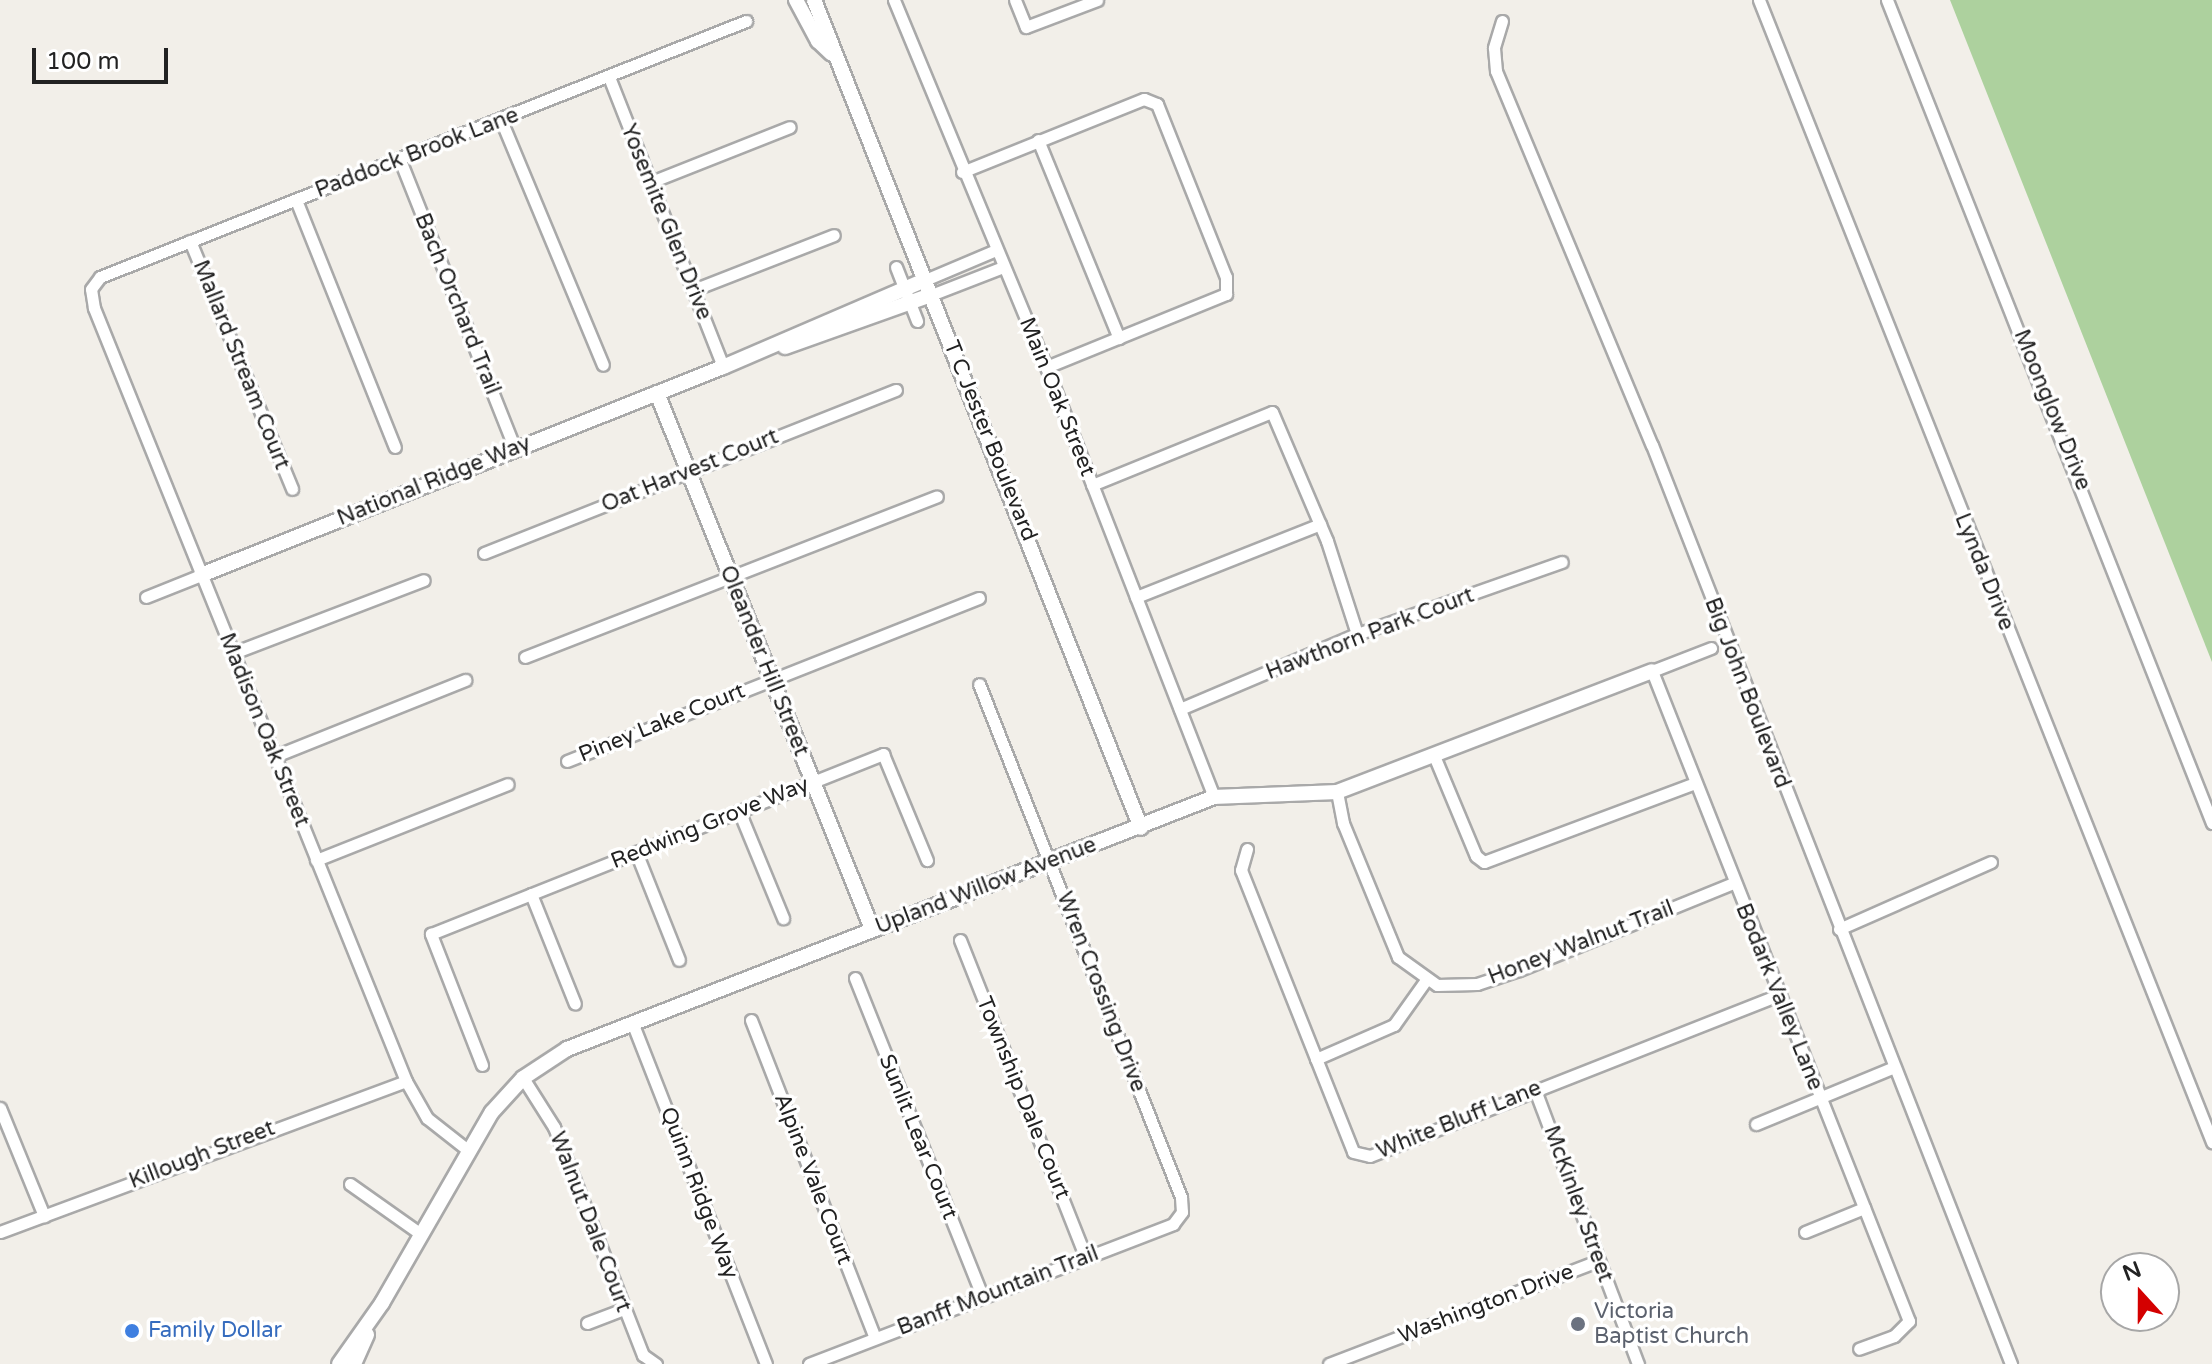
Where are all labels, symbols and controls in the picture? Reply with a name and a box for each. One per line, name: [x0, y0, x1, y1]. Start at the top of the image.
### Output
scale bar: [36, 32, 172, 82]
text: 100 m: [46, 47, 120, 76]
street label: Paddock Brook Lane: [312, 102, 522, 204]
street label: Yosemite Glen Drive: [615, 120, 717, 324]
street label: Bach Orchard Trail: [409, 209, 505, 399]
street label: Mallard Stream Court: [187, 256, 295, 474]
street label: Main Oak Street: [1013, 314, 1101, 480]
street label: Moonglow Drive: [2008, 326, 2096, 494]
street label: T C Jester Boulevard: [938, 337, 1042, 545]
street label: Oat Harvest Court: [598, 423, 782, 519]
street label: National Ridge Way: [333, 430, 535, 532]
street label: Lynda Drive: [1949, 510, 2019, 634]
street label: Oleander Hill Street: [714, 562, 814, 760]
street label: Hawthorn Park Court: [1262, 582, 1478, 686]
street label: Big John Boulevard: [1699, 594, 1795, 792]
street label: Madison Oak Street: [213, 629, 315, 831]
street label: Piney Lake Court: [575, 678, 749, 768]
street label: Redwing Grove Way: [607, 771, 813, 875]
street label: Upland Willow Avenue: [872, 832, 1100, 940]
street label: Wren Crossing Drive: [1051, 888, 1151, 1096]
street label: Honey Walnut Trail: [1484, 895, 1678, 991]
street label: Bodark Valley Lane: [1729, 900, 1829, 1094]
street label: Township Dale Court: [970, 993, 1076, 1203]
street label: Sunlit Lear Court: [873, 1051, 963, 1223]
street label: White Bluff Lane: [1373, 1075, 1545, 1165]
street label: Alpine Vale Court: [768, 1090, 858, 1268]
street label: Quinn Ridge Way: [654, 1104, 744, 1282]
street label: Killough Street: [125, 1115, 279, 1195]
street label: McKinley Street: [1537, 1122, 1619, 1286]
street label: Walnut Dale Court: [543, 1128, 637, 1316]
street label: Banff Mountain Trail: [894, 1240, 1102, 1342]
north arrow: [2100, 1252, 2180, 1332]
text: N: [2119, 1256, 2145, 1287]
street label: Washington Drive: [1395, 1258, 1577, 1350]
place label: Victoria Baptist Church: [1594, 1298, 1749, 1350]
marker: Victoria Baptist Church: [1569, 1315, 1587, 1333]
place label: Family Dollar: [148, 1318, 282, 1344]
marker: Family Dollar: [123, 1322, 141, 1340]

